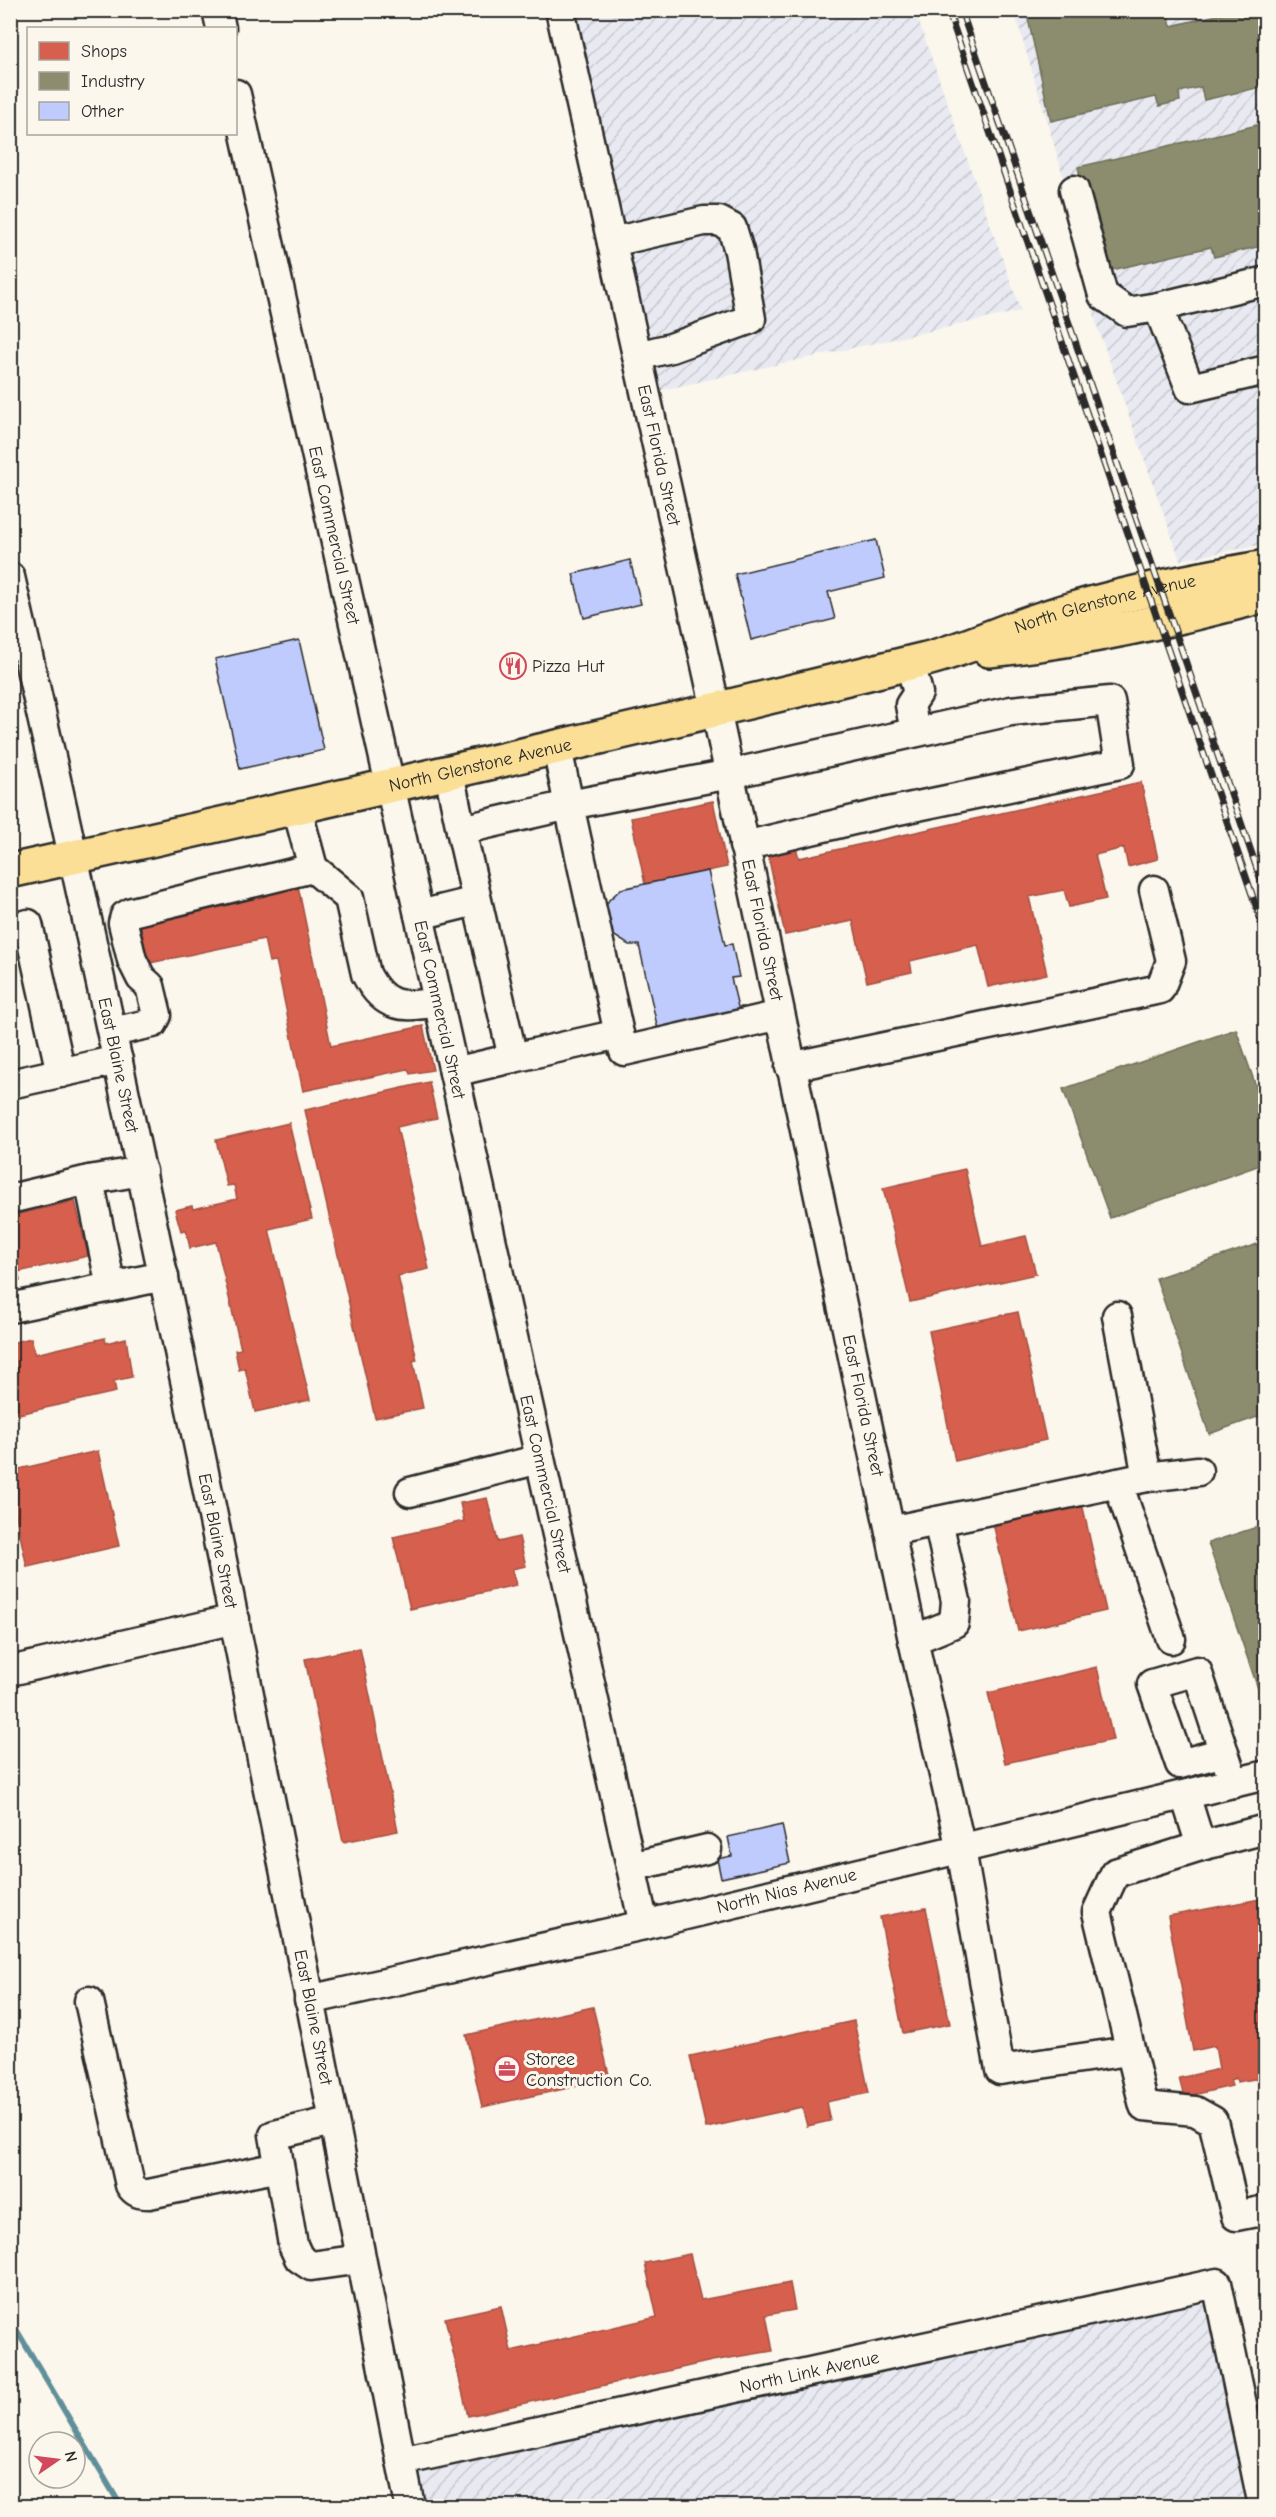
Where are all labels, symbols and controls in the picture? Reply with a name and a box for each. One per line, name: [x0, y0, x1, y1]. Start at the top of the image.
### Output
legend: [27, 27, 237, 135]
text: Shops: [81, 41, 127, 62]
text: Industry: [81, 71, 146, 92]
text: Other: [81, 101, 124, 122]
street label: East Florida Street: [633, 383, 685, 529]
street label: East Commercial Street: [304, 444, 364, 627]
street label: North Glenstone Avenue: [1012, 570, 1198, 638]
restaurant icon: Pizza Hut: [498, 651, 528, 681]
place label: Pizza Hut: [532, 656, 605, 677]
street label: North Glenstone Avenue: [387, 734, 574, 797]
street label: East Florida Street: [737, 857, 787, 1003]
street label: East Commercial Street: [409, 919, 470, 1102]
street label: East Blaine Street: [93, 996, 143, 1135]
street label: East Florida Street: [838, 1333, 888, 1479]
street label: East Commercial Street: [515, 1393, 575, 1576]
street label: East Blaine Street: [193, 1471, 242, 1611]
street label: North Nias Avenue: [715, 1864, 859, 1918]
street label: East Blaine Street: [289, 1948, 337, 2088]
place label: Storee Construction Co.: [526, 2049, 652, 2091]
office icon: Storee Construction Co.: [492, 2054, 522, 2084]
street label: North Link Avenue: [738, 2347, 881, 2398]
north arrow: [27, 2430, 87, 2490]
text: N: [61, 2449, 81, 2464]

